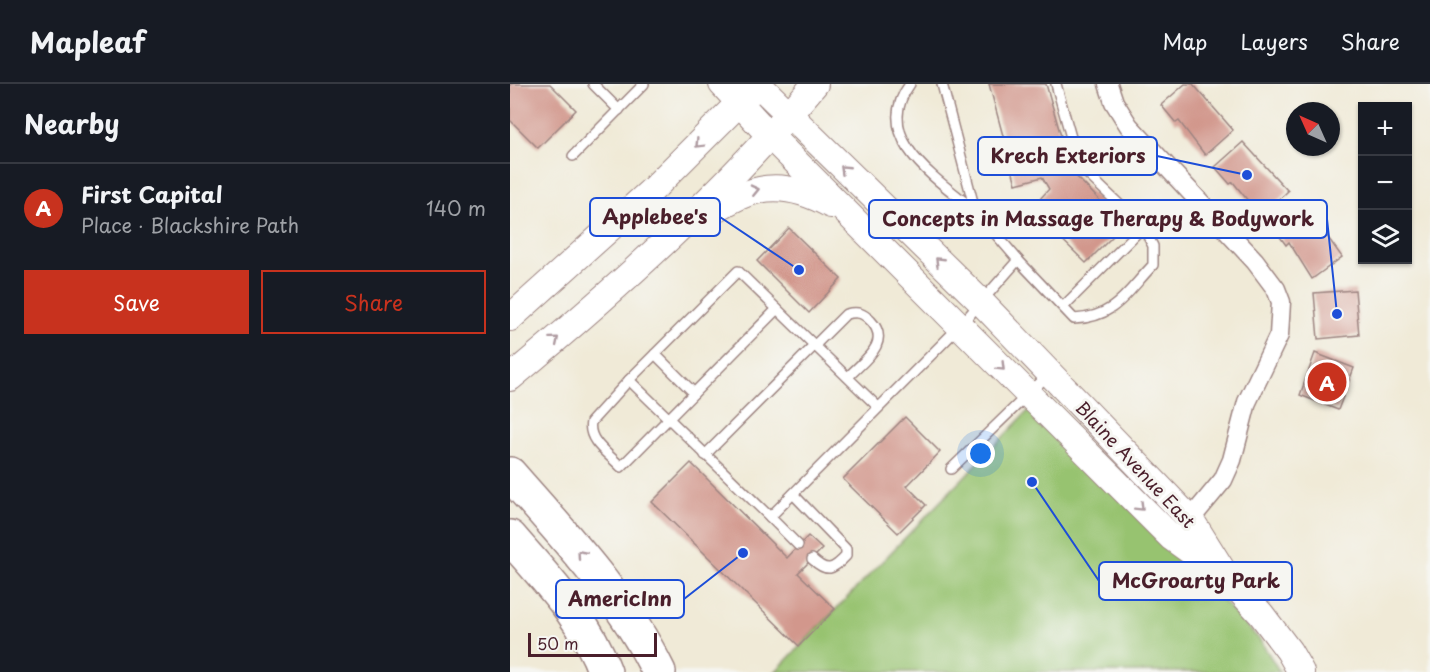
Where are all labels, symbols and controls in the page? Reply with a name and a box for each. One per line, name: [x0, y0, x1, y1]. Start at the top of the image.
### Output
text: Mapleaf: [30, 20, 146, 63]
text: Map: [1163, 25, 1207, 57]
text: Layers: [1240, 25, 1308, 57]
text: Share: [1341, 25, 1400, 57]
north arrow: [1286, 102, 1340, 156]
map controls: [1358, 102, 1412, 264]
button: +: [1358, 102, 1412, 156]
text: Nearby: [24, 104, 119, 143]
one-way arrow: [696, 137, 706, 148]
callout: Krech Exteriors: [978, 137, 1157, 175]
text: Krech Exteriors: [990, 140, 1146, 170]
button: −: [1358, 156, 1412, 210]
one-way arrow: [841, 166, 852, 177]
text: First Capital: [81, 177, 222, 210]
one-way arrow: [750, 185, 760, 198]
text: A: [36, 193, 51, 223]
text: 140 m: [426, 193, 486, 223]
callout: Applebee's: [590, 198, 720, 236]
callout: Concepts in Massage Therapy & Bodywork: [869, 200, 1327, 238]
text: Applebee's: [602, 201, 708, 231]
text: Concepts in Massage Therapy & Bodywork: [882, 203, 1314, 233]
text: Place · Blackshire Path: [81, 210, 299, 240]
button: layers: [1358, 210, 1412, 264]
one-way arrow: [935, 257, 945, 268]
button: Save: [24, 270, 249, 334]
button: Share: [261, 270, 486, 334]
one-way arrow: [548, 336, 559, 347]
pin: A: [1308, 360, 1346, 404]
one-way arrow: [994, 361, 1005, 371]
street label: Blaine Avenue East: [1070, 394, 1202, 534]
your location: [966, 439, 995, 468]
one-way arrow: [1133, 499, 1144, 510]
one-way arrow: [577, 550, 588, 561]
callout: McGroarty Park: [1099, 562, 1292, 600]
text: McGroarty Park: [1112, 565, 1281, 595]
callout: AmericInn: [556, 580, 684, 618]
text: AmericInn: [567, 583, 672, 613]
scale bar: [528, 630, 657, 658]
text: 50 m: [537, 631, 578, 655]

